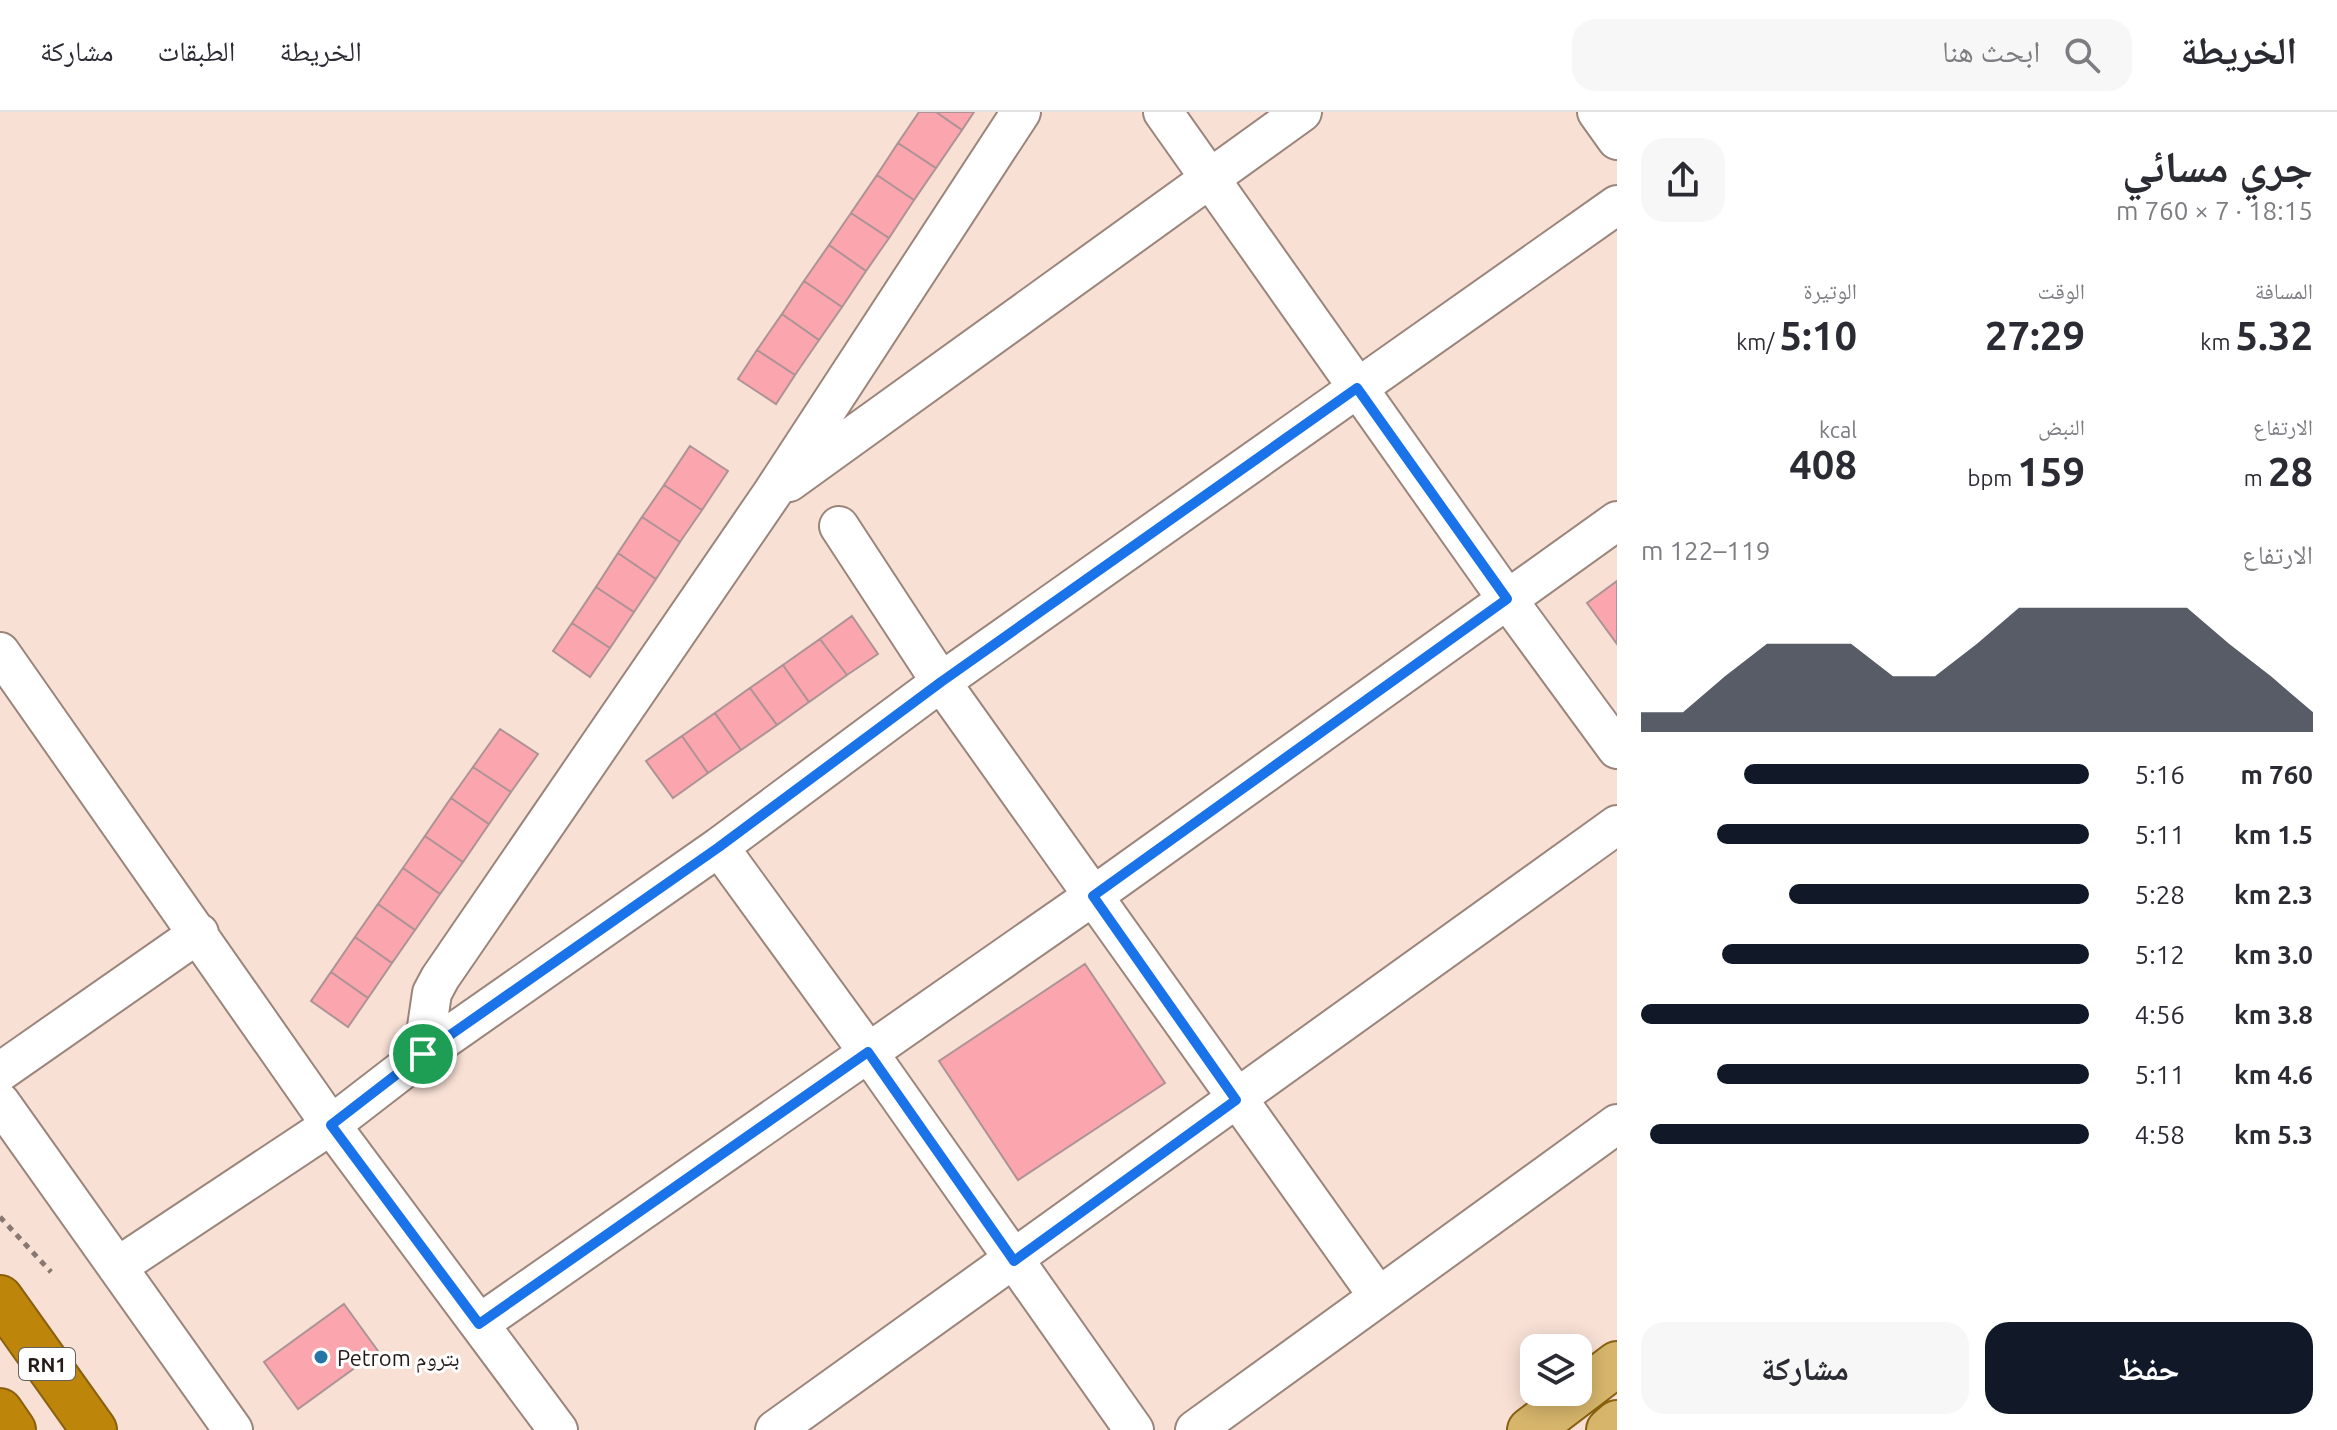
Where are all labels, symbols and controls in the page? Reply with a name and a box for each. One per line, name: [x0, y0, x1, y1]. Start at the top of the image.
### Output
search box: [1572, 19, 2132, 91]
text: الخريطة: [2180, 29, 2297, 71]
icon: search: [2060, 33, 2104, 77]
text: ابحث هنا: [1942, 34, 2040, 68]
text: مشاركة: [40, 35, 114, 66]
text: الطبقات: [158, 35, 235, 66]
text: الخريطة: [279, 35, 362, 66]
button: share: [1641, 138, 1725, 222]
text: جري مسائي: [2122, 141, 2313, 190]
text: 18:15 · 7 × 760 m: [2116, 196, 2313, 225]
text: الوتيرة: [1803, 278, 1857, 303]
text: الوقت: [2038, 278, 2085, 303]
text: المسافة: [2255, 278, 2313, 303]
text: 5:10: [1779, 313, 1857, 358]
text: 27:29: [1985, 313, 2085, 358]
text: 5.32: [2235, 313, 2313, 358]
text: /km: [1736, 329, 1779, 354]
text: km: [2200, 329, 2235, 354]
text: النبض: [2038, 414, 2085, 439]
text: الارتفاع: [2253, 414, 2313, 439]
text: kcal: [1819, 417, 1857, 442]
text: 408: [1789, 442, 1857, 487]
text: 159: [2017, 449, 2085, 494]
text: 28: [2268, 449, 2313, 494]
text: bpm: [1968, 465, 2017, 490]
text: m: [2244, 465, 2268, 490]
text: 119–122 m: [1641, 536, 1770, 565]
text: الارتفاع: [2242, 540, 2313, 569]
text: 5:16: [2135, 760, 2185, 789]
text: 760 m: [2240, 760, 2313, 789]
text: 5:11: [2135, 820, 2185, 849]
text: 1.5 km: [2234, 820, 2313, 849]
text: 5:28: [2135, 880, 2185, 909]
text: 2.3 km: [2234, 880, 2313, 909]
text: 5:12: [2135, 940, 2185, 969]
text: 3.0 km: [2234, 940, 2313, 969]
text: 4:56: [2135, 1000, 2185, 1029]
text: 3.8 km: [2234, 1000, 2313, 1029]
pin: [389, 1020, 457, 1088]
icon: arrive: [401, 1032, 445, 1076]
text: 5:11: [2135, 1060, 2185, 1089]
text: 4.6 km: [2234, 1060, 2313, 1089]
text: 4:58: [2135, 1120, 2185, 1149]
text: 5.3 km: [2234, 1120, 2313, 1149]
button: مشاركة: [1641, 1322, 1969, 1414]
button: حفظ: [1985, 1322, 2313, 1414]
map controls: [1520, 1334, 1592, 1406]
button: layers: [1520, 1334, 1592, 1406]
place label: Petrom بتروم: [337, 1345, 460, 1373]
road number: RN1: [19, 1348, 75, 1380]
marker: Petrom بتروم: [312, 1348, 330, 1366]

